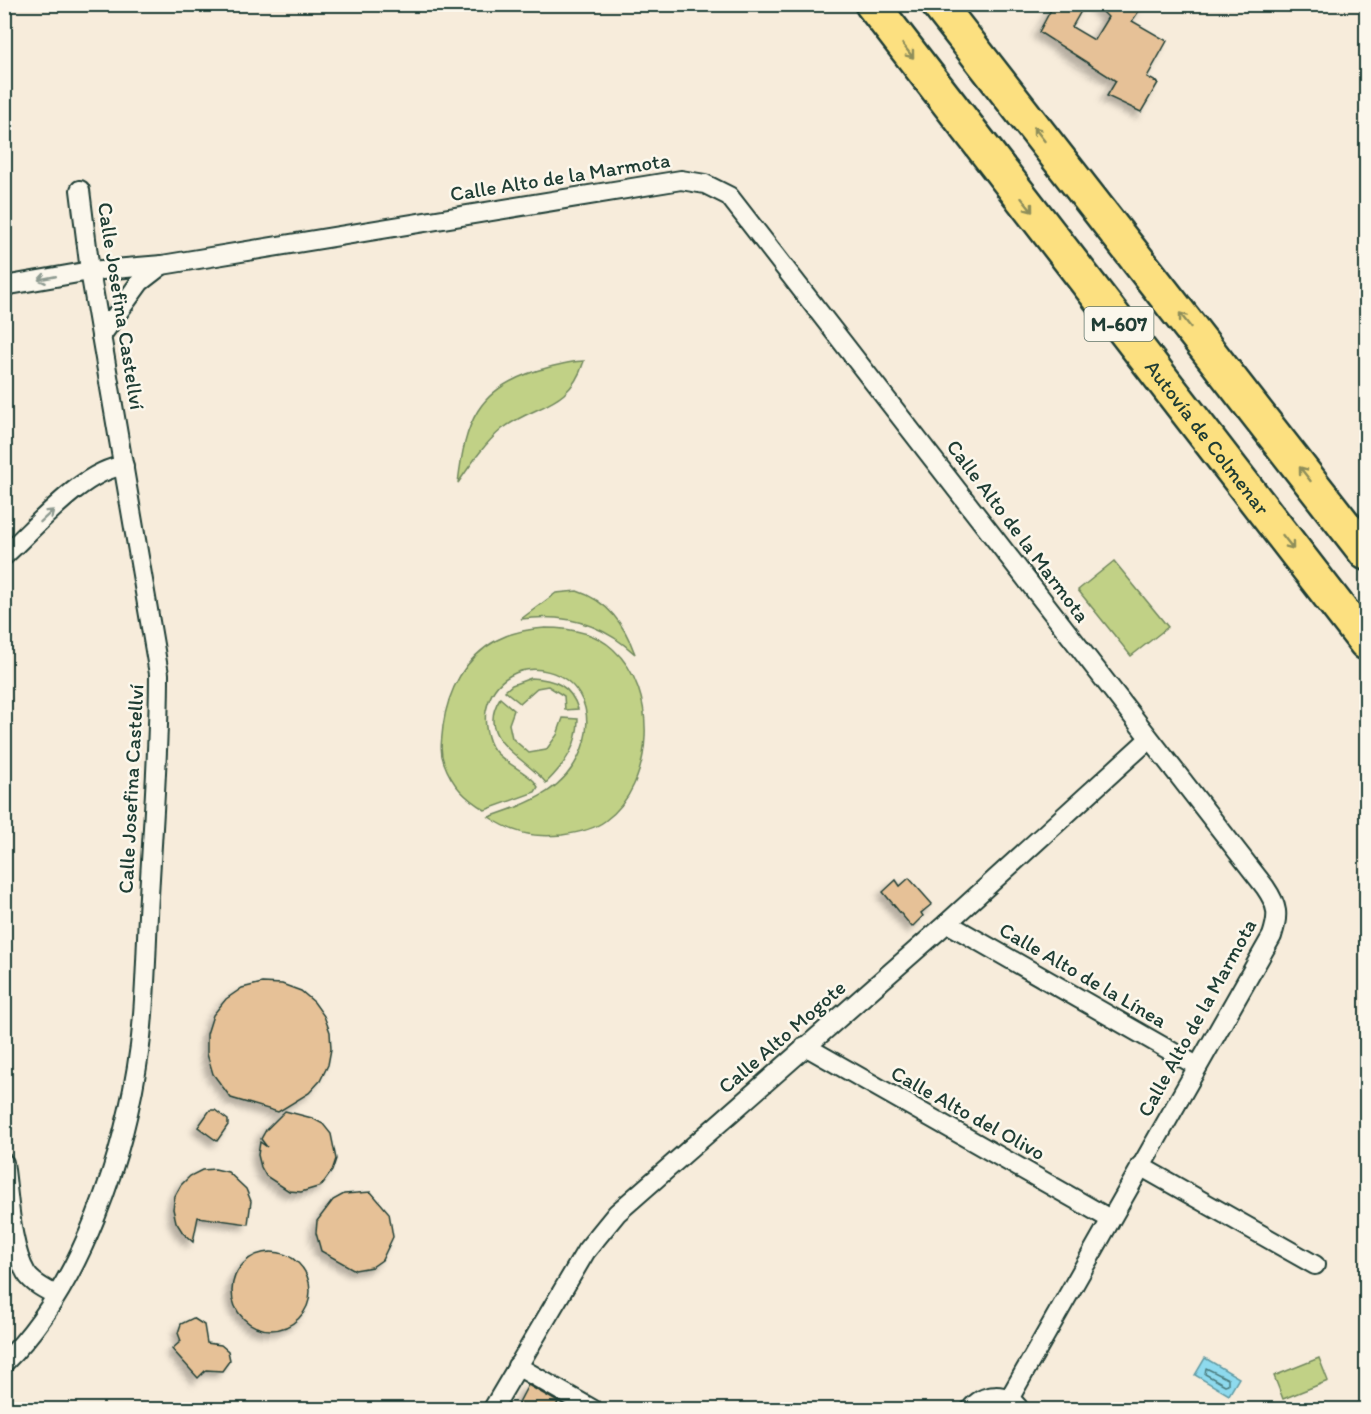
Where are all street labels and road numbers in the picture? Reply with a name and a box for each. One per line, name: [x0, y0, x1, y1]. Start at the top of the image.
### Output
street label: Calle Alto de la Marmota: [448, 147, 672, 206]
street label: Calle Josefina Castellví: [93, 200, 150, 412]
road number: M-607: [1084, 307, 1154, 341]
street label: Autovía de Colmenar: [1140, 355, 1276, 520]
street label: Calle Alto de la Marmota: [942, 434, 1095, 627]
street label: Calle Josefina Castellví: [113, 683, 149, 894]
street label: Calle Alto de la Marmota: [1132, 914, 1261, 1121]
street label: Calle Alto de la Línea: [995, 916, 1172, 1033]
street label: Calle Alto Mogote: [713, 975, 850, 1099]
street label: Calle Alto del Olivo: [887, 1060, 1050, 1165]

